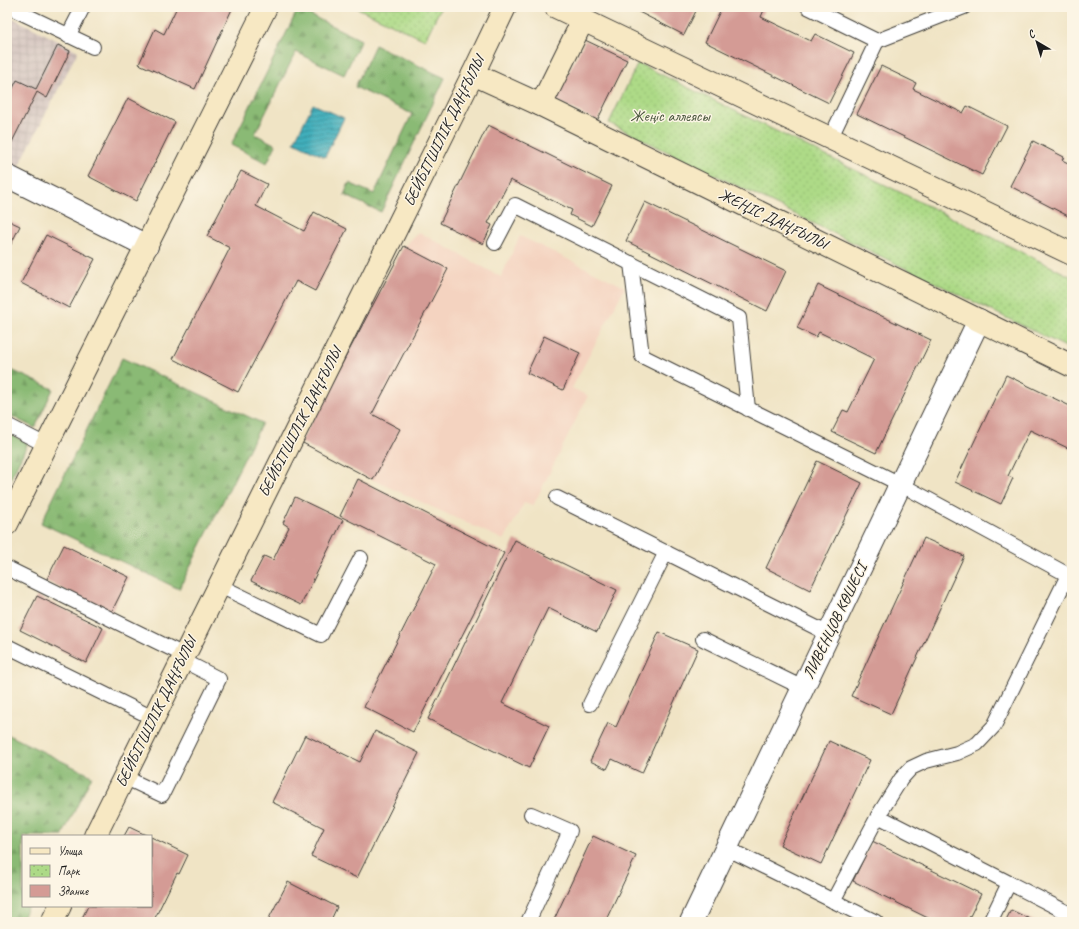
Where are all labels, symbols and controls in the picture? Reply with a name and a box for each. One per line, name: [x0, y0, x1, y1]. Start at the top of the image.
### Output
north arrow: [1017, 22, 1057, 62]
text: С: [1024, 26, 1039, 41]
street label: БЕЙБІТШІЛІК ДАҢҒЫЛЫ: [399, 50, 491, 209]
park label: Жеңіс аллеясы: [630, 106, 711, 126]
street label: ЖЕҢІС ДАҢҒЫЛЫ: [715, 184, 834, 255]
street label: БЕЙБІТШІЛІК ДАҢҒЫЛЫ: [254, 341, 348, 500]
street label: ЛИВЕНЦОВ КӨШЕСІ: [798, 557, 873, 682]
street label: БЕЙБІТШІЛІК ДАҢҒЫЛЫ: [111, 631, 203, 790]
legend: [22, 835, 152, 907]
text: Улица: [58, 843, 83, 859]
text: Парк: [58, 863, 81, 879]
text: Здание: [58, 883, 89, 899]

